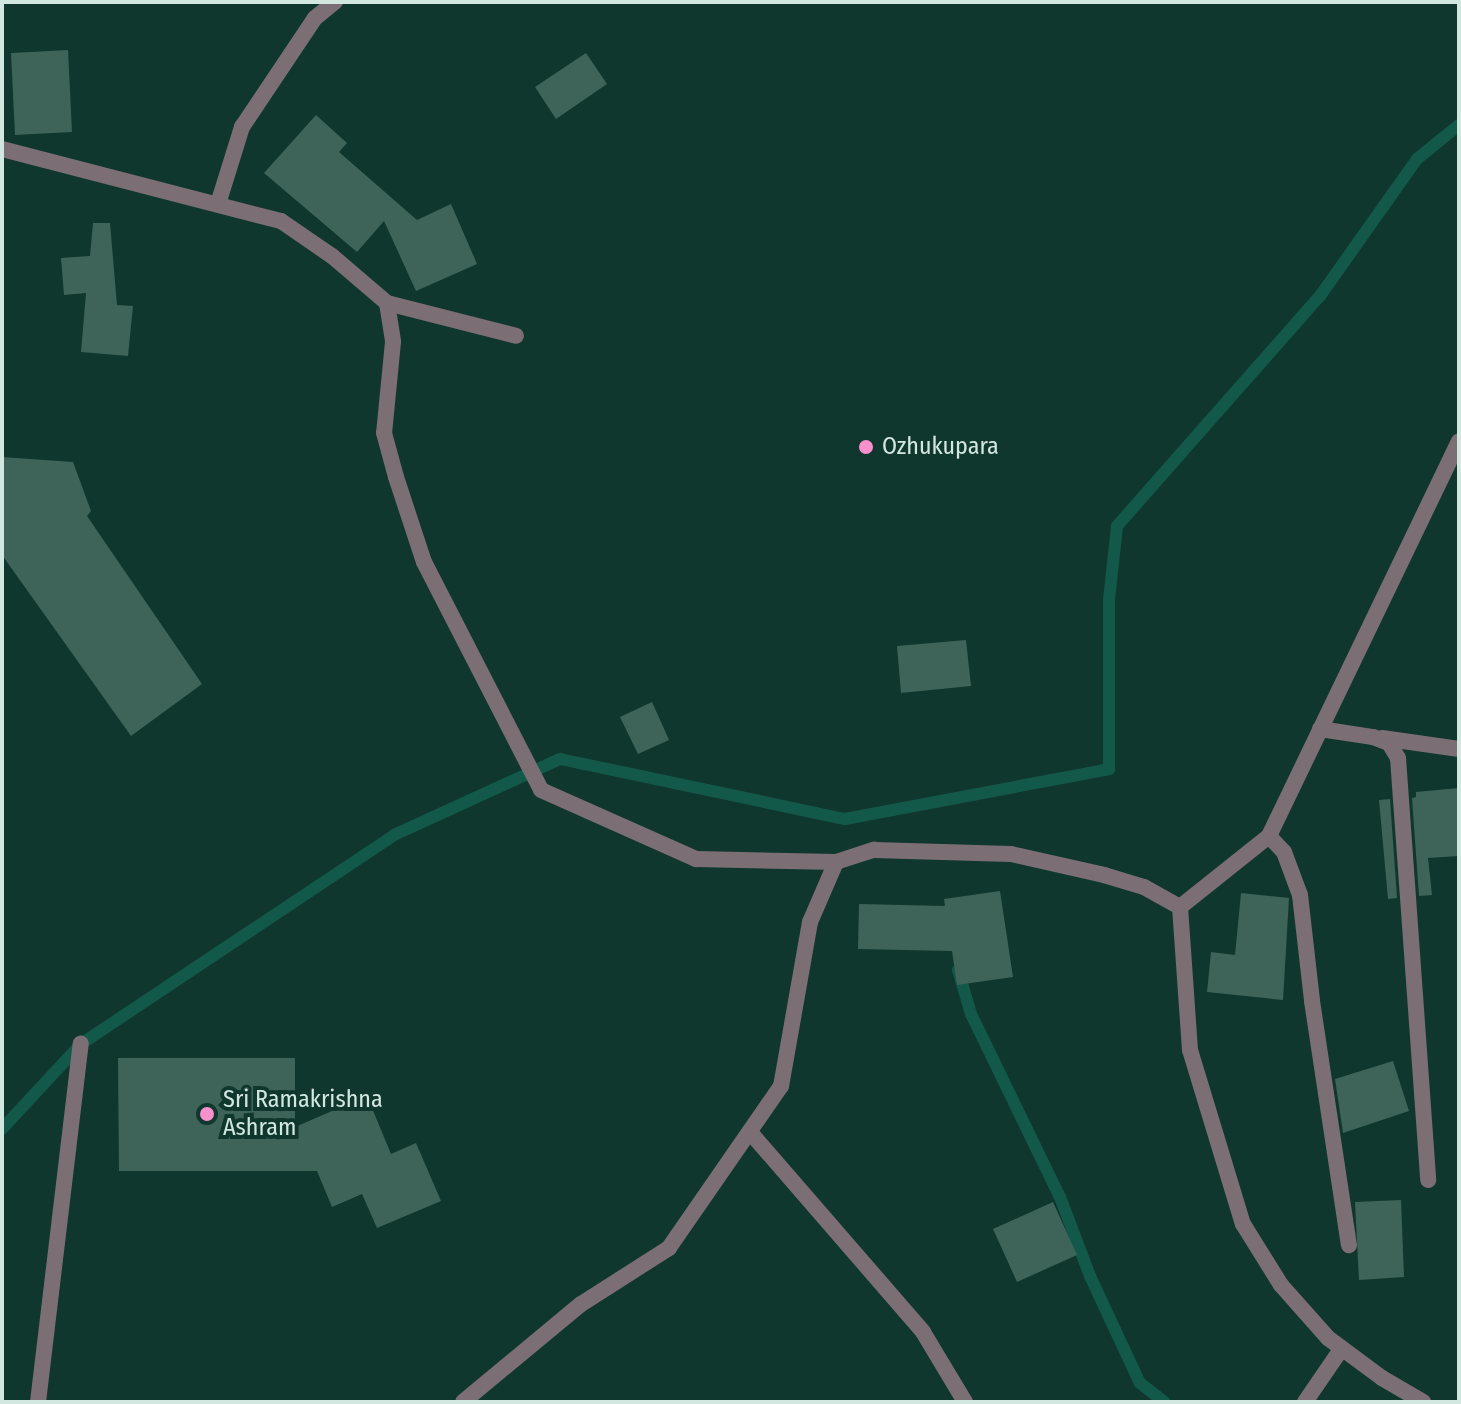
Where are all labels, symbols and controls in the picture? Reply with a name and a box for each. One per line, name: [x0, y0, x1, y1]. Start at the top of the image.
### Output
place label: Ozhukupara: [882, 433, 999, 461]
marker: Ozhukupara: [857, 438, 875, 456]
place label: Sri Ramakrishna Ashram: [223, 1086, 383, 1142]
marker: Sri Ramakrishna Ashram: [198, 1105, 216, 1123]

